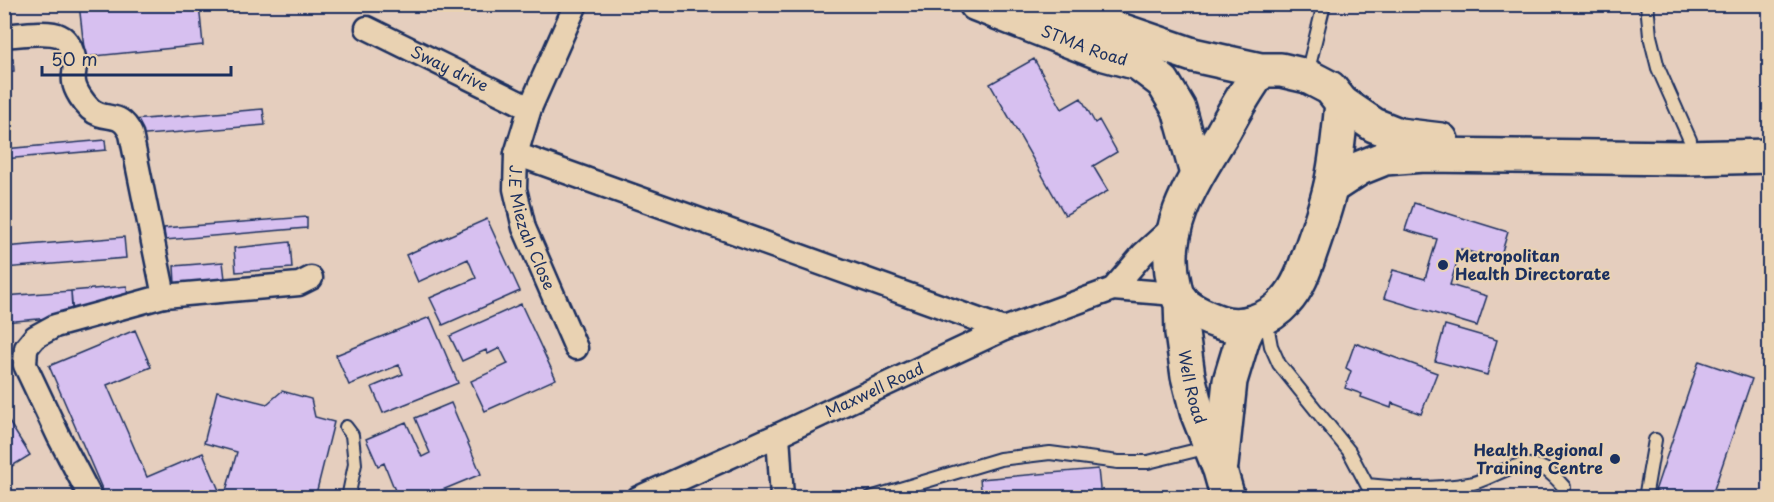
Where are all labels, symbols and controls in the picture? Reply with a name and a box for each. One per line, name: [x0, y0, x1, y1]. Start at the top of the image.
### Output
street label: STMA Road: [1038, 18, 1130, 71]
street label: Sway drive: [407, 38, 493, 97]
scale bar: [42, 39, 231, 77]
text: 50 m: [51, 45, 98, 72]
street label: J.E Miezah Close: [504, 165, 562, 293]
place label: Metropolitan Health Directorate: [1455, 243, 1610, 285]
marker: Metropolitan Health Directorate: [1436, 258, 1450, 272]
street label: Well Road: [1173, 348, 1214, 427]
street label: Maxwell Road: [821, 355, 927, 422]
place label: Health Regional Training Centre: [1473, 437, 1603, 479]
marker: Health Regional Training Centre: [1608, 452, 1622, 466]

